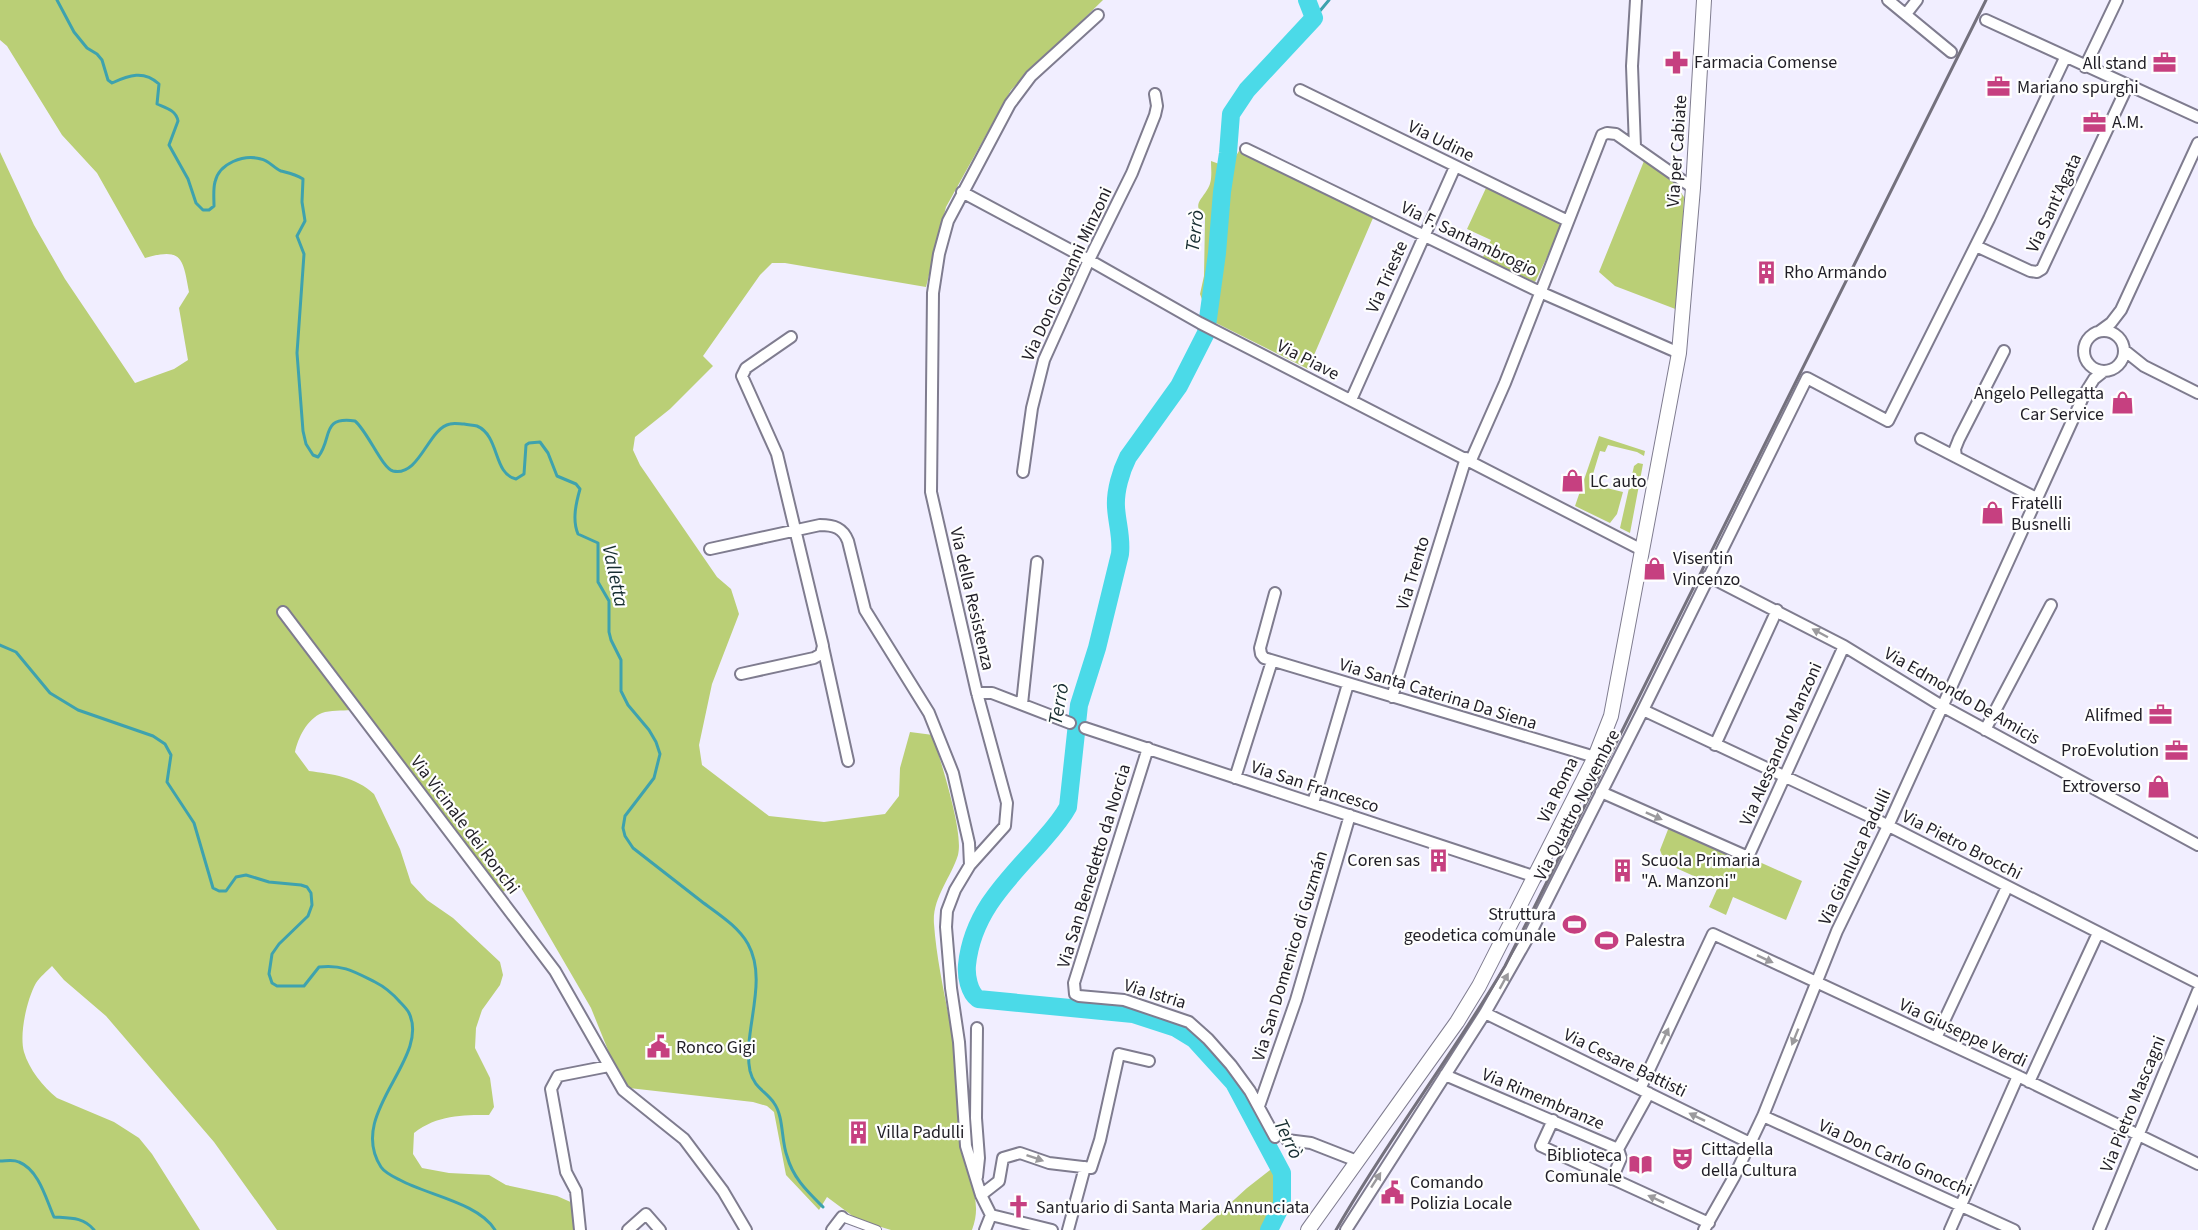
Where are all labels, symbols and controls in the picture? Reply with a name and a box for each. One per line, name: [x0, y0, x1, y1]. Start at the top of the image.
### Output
pharmacy icon: Farmacia Comense: [1663, 49, 1689, 75]
place label: Farmacia Comense: [1694, 50, 1837, 75]
office icon: All stand: [2152, 50, 2178, 76]
place label: All stand: [2083, 51, 2147, 76]
office icon: Mariano spurghi: [1986, 74, 2012, 100]
place label: Mariano spurghi: [2017, 75, 2139, 100]
street label: Via per Cabiate: [1661, 94, 1693, 208]
office icon: A.M.: [2081, 109, 2107, 135]
place label: A.M.: [2112, 110, 2144, 135]
street label: Via Udine: [1404, 114, 1479, 168]
street label: Via Sant'Agata: [2020, 149, 2088, 257]
street label: Via Don Giovanni Minzoni: [1016, 183, 1118, 365]
street label: Via F. Santambrogio: [1396, 195, 1542, 283]
water label: Terrò: [1179, 208, 1211, 254]
street label: Via Trieste: [1360, 237, 1414, 317]
building icon: Rho Armando: [1753, 259, 1779, 285]
place label: Rho Armando: [1784, 260, 1887, 285]
street label: Via Piave: [1272, 334, 1344, 386]
place label: Angelo Pellegatta Car Service: [1974, 381, 2104, 427]
shop icon: Angelo Pellegatta Car Service: [2109, 390, 2135, 416]
shop icon: LC auto: [1559, 468, 1585, 494]
place label: LC auto: [1590, 469, 1647, 494]
place label: Fratelli Busnelli: [2011, 491, 2071, 537]
shop icon: Fratelli Busnelli: [1980, 500, 2006, 526]
street label: Via della Resistenza: [943, 525, 1001, 673]
street label: Via Trento: [1390, 533, 1436, 613]
water label: Valletta: [595, 542, 635, 610]
place label: Visentin Vincenzo: [1673, 546, 1740, 592]
shop icon: Visentin Vincenzo: [1642, 555, 1668, 581]
one-way arrow: [1811, 628, 1828, 638]
street label: Via Edmondo De Amicis: [1879, 641, 2045, 751]
street label: Via Santa Caterina Da Siena: [1336, 652, 1540, 736]
street label: Via Alessandro Manzoni: [1734, 658, 1828, 830]
water label: Terrò: [1042, 681, 1076, 727]
office icon: Alifmed: [2148, 702, 2174, 728]
place label: Alifmed: [2085, 703, 2143, 728]
street label: Via Quattro Novembre: [1528, 725, 1626, 885]
office icon: ProEvolution: [2164, 737, 2190, 763]
place label: ProEvolution: [2061, 738, 2159, 763]
street label: Via Vicinale dei Ronchi: [405, 750, 525, 900]
street label: Via Roma: [1531, 753, 1585, 827]
street label: Via San Francesco: [1248, 754, 1382, 820]
street label: Via San Benedetto da Norcia: [1051, 761, 1137, 971]
shop icon: Extroverso: [2146, 773, 2172, 799]
place label: Extroverso: [2062, 774, 2141, 799]
street label: Via Gianluca Padulli: [1812, 785, 1898, 929]
street label: Via Pietro Brocchi: [1898, 804, 2026, 886]
one-way arrow: [1646, 811, 1663, 820]
building icon: Coren sas: [1425, 847, 1451, 873]
street label: Via San Domenico di Guzmán: [1246, 848, 1334, 1064]
place label: Coren sas: [1347, 848, 1420, 873]
place label: Scuola Primaria "A. Manzoni": [1641, 848, 1760, 894]
building icon: Scuola Primaria "A. Manzoni": [1610, 857, 1636, 883]
place label: Struttura geodetica comunale: [1404, 902, 1556, 948]
sports icon: Struttura geodetica comunale: [1561, 911, 1587, 937]
sports icon: Palestra: [1594, 927, 1620, 953]
place label: Palestra: [1625, 928, 1685, 953]
one-way arrow: [1756, 954, 1773, 963]
one-way arrow: [1499, 972, 1509, 989]
street label: Via Istria: [1121, 973, 1189, 1015]
street label: Via Giuseppe Verdi: [1895, 992, 2031, 1074]
street label: Via Cesare Battisti: [1559, 1022, 1691, 1104]
one-way arrow: [1660, 1027, 1669, 1044]
one-way arrow: [1790, 1028, 1799, 1046]
street label: Via Pietro Mascagni: [2094, 1032, 2172, 1176]
public building icon: Ronco Gigi: [645, 1034, 671, 1060]
place label: Ronco Gigi: [676, 1035, 756, 1060]
street label: Via Rimembranze: [1478, 1062, 1608, 1136]
one-way arrow: [1689, 1112, 1706, 1122]
street label: Via Don Carlo Gnocchi: [1814, 1113, 1976, 1203]
water label: Terrò: [1266, 1114, 1310, 1164]
building icon: Villa Padulli: [846, 1119, 872, 1145]
place label: Villa Padulli: [877, 1120, 964, 1145]
place label: Cittadella della Cultura: [1701, 1137, 1797, 1183]
place label: Biblioteca Comunale: [1545, 1143, 1622, 1189]
theatre icon: Cittadella della Cultura: [1670, 1146, 1696, 1172]
library icon: Biblioteca Comunale: [1627, 1152, 1653, 1178]
one-way arrow: [1026, 1154, 1044, 1164]
place label: Comando Polizia Locale: [1410, 1170, 1512, 1216]
one-way arrow: [1371, 1172, 1382, 1188]
public building icon: Comando Polizia Locale: [1379, 1179, 1405, 1205]
church icon: Santuario di Santa Maria Annunciata: [1005, 1194, 1031, 1220]
one-way arrow: [1648, 1194, 1665, 1203]
place label: Santuario di Santa Maria Annunciata: [1036, 1195, 1309, 1220]

